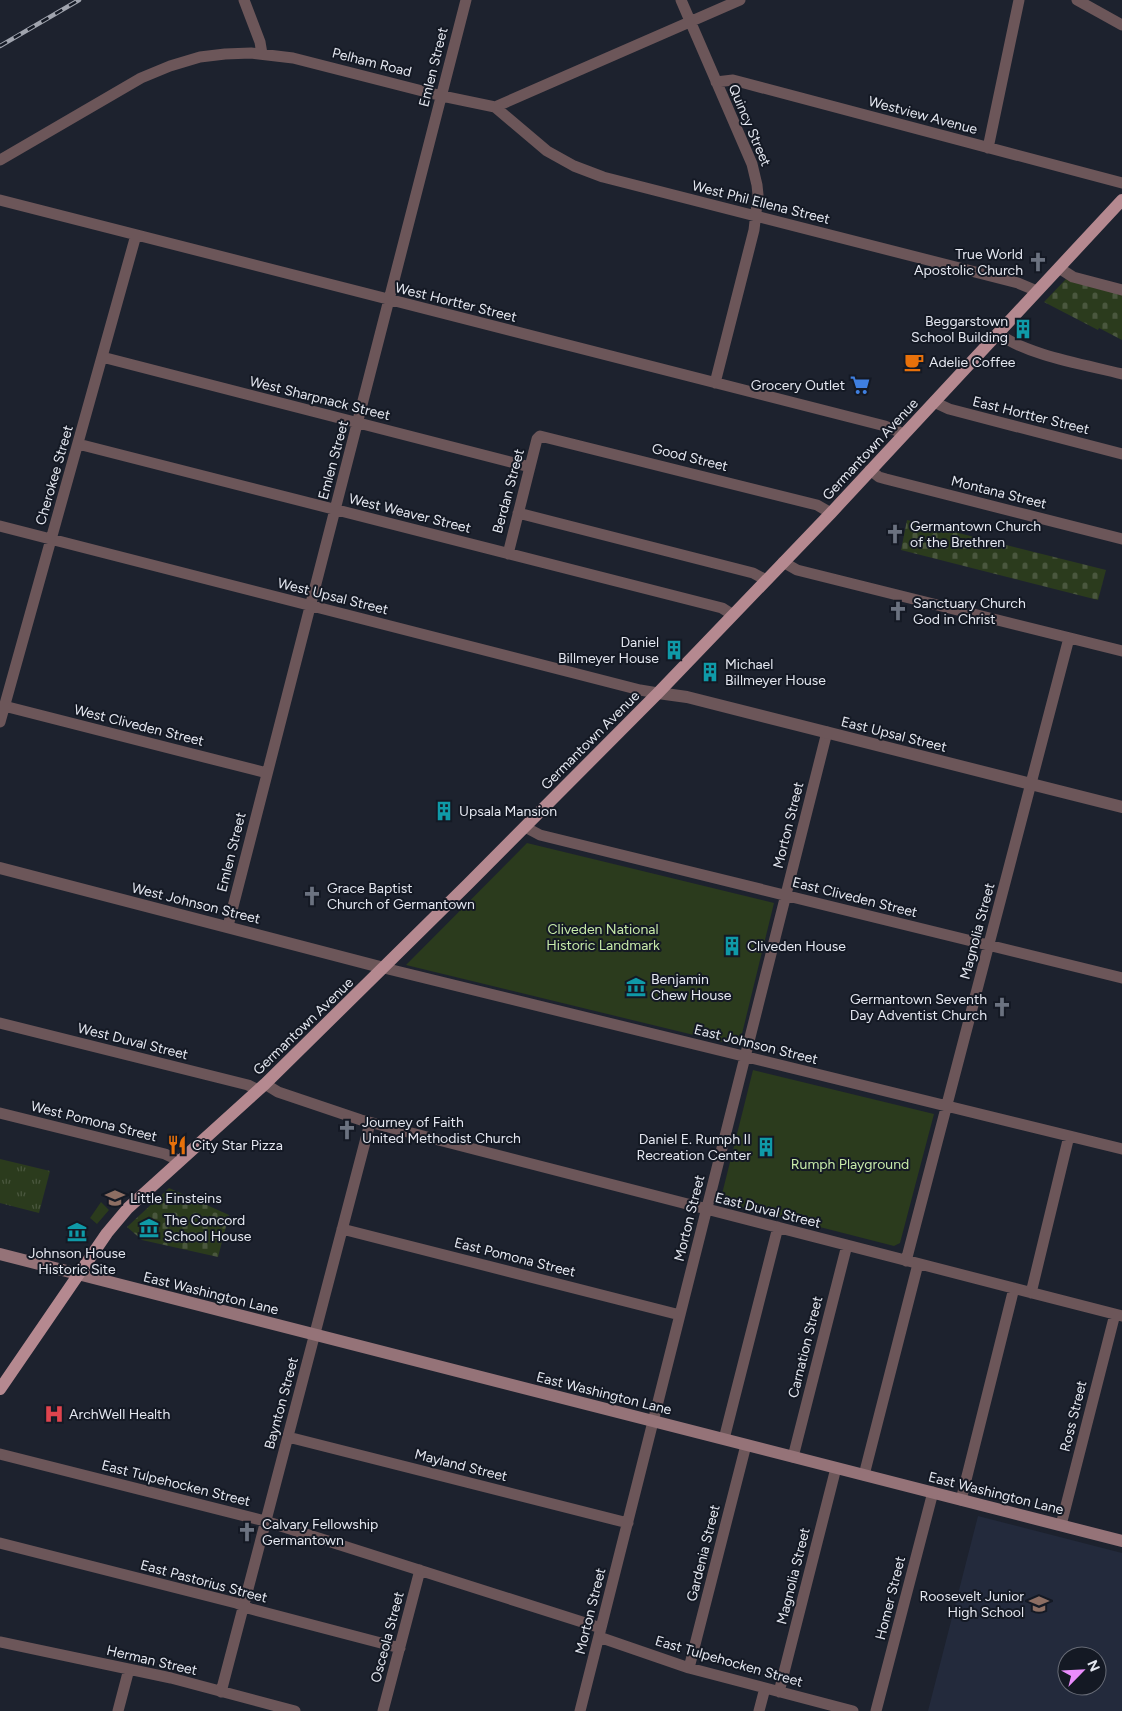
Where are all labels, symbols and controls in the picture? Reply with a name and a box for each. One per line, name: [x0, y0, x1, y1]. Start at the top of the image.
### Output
street label: Emlen Street: [415, 26, 452, 109]
street label: Pelham Road: [330, 44, 413, 81]
street label: Quincy Street: [725, 82, 774, 169]
street label: Westview Avenue: [867, 93, 980, 138]
street label: West Phil Ellena Street: [690, 177, 831, 228]
place label: True World Apostolic Church: [914, 246, 1023, 279]
church icon: True World Apostolic Church: [1027, 251, 1049, 273]
street label: West Hortter Street: [393, 279, 518, 326]
place label: Beggarstown School Building: [911, 313, 1008, 346]
building icon: Beggarstown School Building: [1012, 318, 1034, 340]
cafe icon: Adelie Coffee: [903, 351, 925, 373]
place label: Adelie Coffee: [929, 354, 1016, 371]
street label: West Sharpnack Street: [248, 373, 392, 424]
supermarket icon: Grocery Outlet: [849, 374, 871, 396]
place label: Grocery Outlet: [751, 377, 845, 394]
street label: East Hortter Street: [971, 393, 1091, 438]
street label: Germantown Avenue: [819, 395, 922, 504]
street label: Emlen Street: [315, 419, 352, 502]
street label: Cherokee Street: [32, 423, 77, 527]
street label: Good Street: [650, 440, 730, 475]
street label: Berdan Street: [489, 447, 528, 535]
street label: Montana Street: [949, 472, 1048, 513]
street label: West Weaver Street: [347, 490, 473, 537]
place label: Germantown Church of the Brethren: [910, 518, 1041, 551]
church icon: Germantown Church of the Brethren: [884, 523, 906, 545]
street label: West Upsal Street: [276, 575, 390, 618]
place label: Sanctuary Church God in Christ: [913, 595, 1026, 628]
church icon: Sanctuary Church God in Christ: [887, 600, 909, 622]
place label: Daniel Billmeyer House: [558, 634, 659, 667]
building icon: Daniel Billmeyer House: [663, 639, 685, 661]
place label: Michael Billmeyer House: [725, 656, 826, 689]
building icon: Michael Billmeyer House: [699, 661, 721, 683]
street label: Germantown Avenue: [537, 687, 644, 793]
street label: West Cliveden Street: [72, 701, 206, 750]
street label: East Upsal Street: [839, 713, 948, 756]
street label: Morton Street: [770, 780, 807, 870]
building icon: Upsala Mansion: [433, 800, 455, 822]
place label: Upsala Mansion: [459, 803, 557, 820]
street label: Emlen Street: [213, 811, 250, 894]
street label: East Cliveden Street: [791, 874, 919, 921]
street label: West Johnson Street: [130, 879, 262, 928]
place label: Grace Baptist Church of Germantown: [327, 880, 475, 913]
street label: Magnolia Street: [956, 881, 999, 981]
church icon: Grace Baptist Church of Germantown: [301, 885, 323, 907]
park label: Cliveden National Historic Landmark: [546, 921, 660, 954]
building icon: Cliveden House: [721, 935, 743, 957]
place label: Cliveden House: [747, 938, 846, 955]
place label: Benjamin Chew House: [651, 971, 732, 1004]
street label: Germantown Avenue: [250, 974, 357, 1079]
museum icon: Benjamin Chew House: [625, 976, 647, 998]
place label: Germantown Seventh Day Adventist Church: [850, 991, 987, 1024]
church icon: Germantown Seventh Day Adventist Church: [991, 996, 1013, 1018]
street label: West Duval Street: [76, 1020, 190, 1063]
street label: East Johnson Street: [692, 1021, 819, 1068]
street label: West Pomona Street: [29, 1098, 159, 1145]
place label: Journey of Faith United Methodist Church: [362, 1114, 521, 1147]
church icon: Journey of Faith United Methodist Church: [336, 1119, 358, 1141]
place label: Daniel E. Rumph II Recreation Center: [636, 1131, 751, 1164]
restaurant icon: City Star Pizza: [166, 1134, 188, 1156]
building icon: Daniel E. Rumph II Recreation Center: [755, 1136, 777, 1158]
place label: City Star Pizza: [192, 1137, 283, 1154]
park label: Rumph Playground: [791, 1156, 909, 1173]
street label: Morton Street: [671, 1173, 708, 1263]
school or university icon: Little Einsteins: [104, 1187, 126, 1209]
street label: East Duval Street: [713, 1189, 822, 1232]
place label: Little Einsteins: [130, 1190, 222, 1207]
place label: The Concord School House: [164, 1212, 252, 1245]
museum icon: The Concord School House: [138, 1217, 160, 1239]
museum icon: Johnson House Historic Site: [66, 1221, 88, 1243]
street label: East Pomona Street: [452, 1234, 577, 1281]
place label: Johnson House Historic Site: [28, 1245, 126, 1278]
street label: East Washington Lane: [141, 1268, 281, 1319]
street label: Carnation Street: [785, 1295, 826, 1400]
street label: Baynton Street: [261, 1355, 302, 1451]
street label: East Washington Lane: [534, 1368, 674, 1419]
street label: Ross Street: [1056, 1379, 1091, 1453]
hospital icon: ArchWell Health: [43, 1403, 65, 1425]
place label: ArchWell Health: [69, 1406, 170, 1423]
street label: Mayland Street: [413, 1446, 509, 1485]
street label: East Tulpehocken Street: [100, 1457, 252, 1510]
street label: East Washington Lane: [926, 1468, 1066, 1519]
street label: Gardenia Street: [683, 1503, 724, 1603]
place label: Calvary Fellowship Germantown: [262, 1516, 378, 1549]
church icon: Calvary Fellowship Germantown: [236, 1521, 258, 1543]
street label: Magnolia Street: [773, 1526, 814, 1626]
street label: Homer Street: [872, 1555, 909, 1642]
street label: East Pastorius Street: [139, 1556, 269, 1607]
street label: Morton Street: [572, 1566, 609, 1656]
place label: Roosevelt Junior High School: [919, 1588, 1024, 1621]
street label: Osceola Street: [367, 1590, 408, 1685]
school or university icon: Roosevelt Junior High School: [1028, 1593, 1050, 1615]
street label: East Tulpehocken Street: [653, 1632, 805, 1691]
street label: Herman Street: [105, 1642, 199, 1679]
north arrow: [1057, 1646, 1107, 1696]
text: N: [1083, 1658, 1103, 1674]

